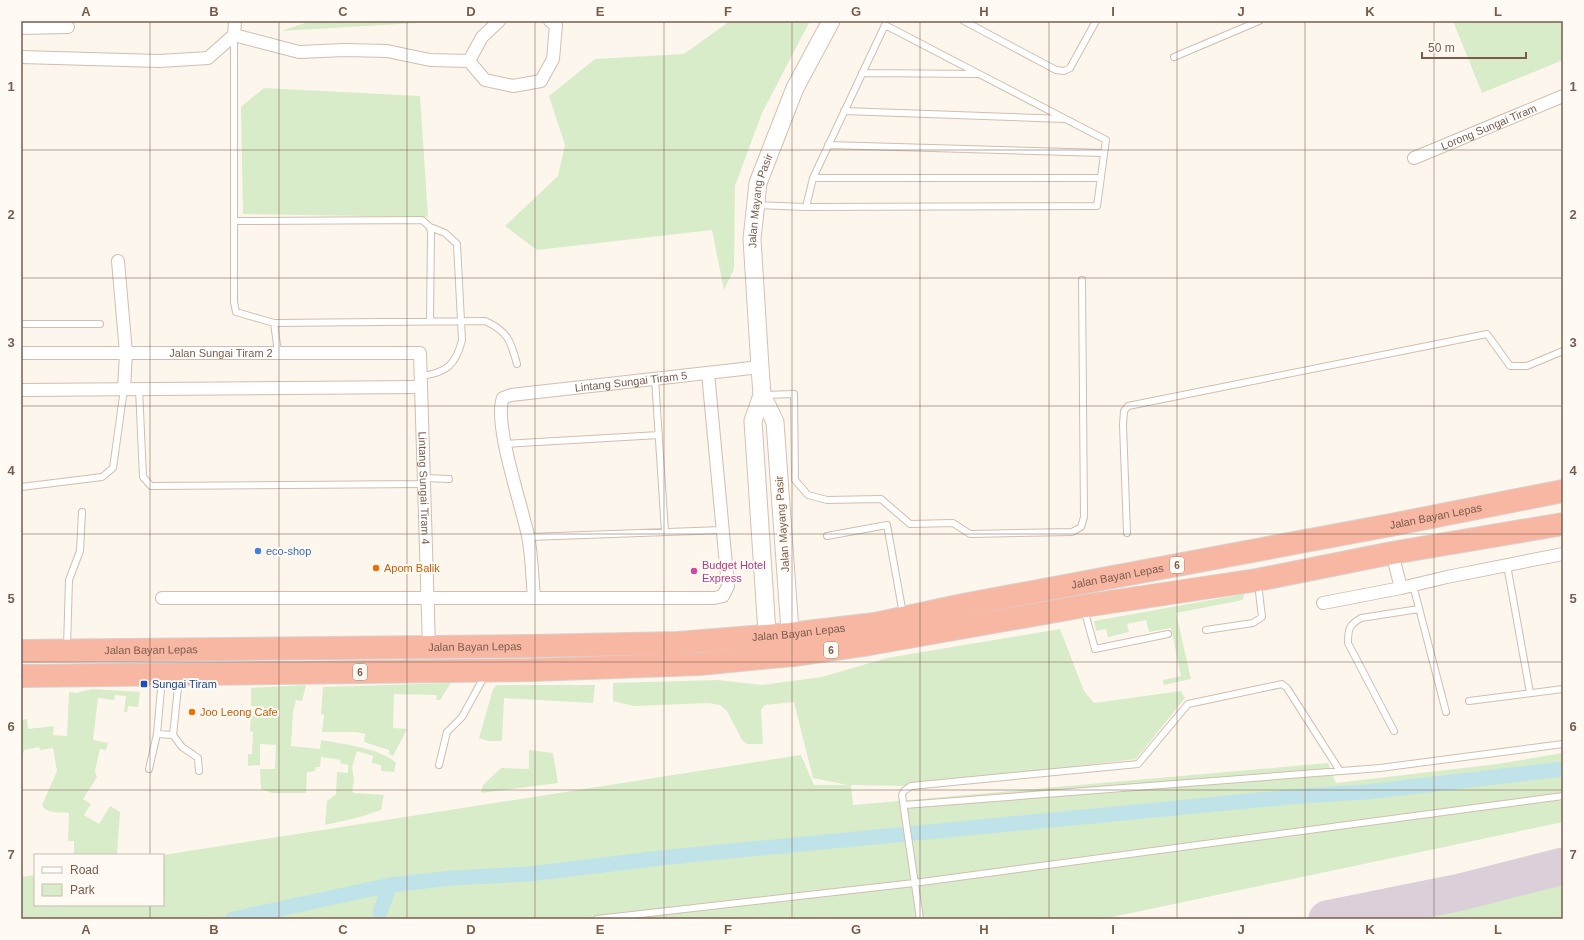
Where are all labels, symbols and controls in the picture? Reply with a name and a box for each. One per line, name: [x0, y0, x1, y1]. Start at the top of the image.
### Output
text: A: [81, 4, 91, 19]
text: B: [209, 4, 219, 19]
text: C: [338, 4, 348, 19]
text: D: [466, 4, 476, 19]
text: E: [596, 4, 605, 19]
text: F: [724, 4, 732, 19]
text: G: [851, 4, 861, 19]
text: H: [979, 4, 989, 19]
text: I: [1111, 4, 1115, 19]
text: J: [1237, 4, 1245, 19]
text: K: [1365, 4, 1375, 19]
text: L: [1494, 4, 1502, 19]
scale bar: [1422, 34, 1526, 60]
text: 50 m: [1428, 41, 1455, 55]
text: 1: [7, 79, 15, 94]
text: 1: [1569, 79, 1577, 94]
street label: Lorong Sungai Tiram: [1439, 102, 1538, 152]
street label: Jalan Mayang Pasir: [746, 151, 775, 249]
text: 2: [7, 207, 15, 222]
text: 2: [1569, 207, 1577, 222]
text: 3: [7, 335, 15, 350]
text: 3: [1569, 335, 1577, 350]
street label: Jalan Sungai Tiram 2: [169, 347, 273, 359]
street label: Lintang Sungai Tiram 5: [574, 369, 688, 394]
street label: Lintang Sungai Tiram 4: [416, 431, 432, 545]
text: 4: [7, 463, 15, 478]
text: 4: [1569, 463, 1577, 478]
street label: Jalan Mayang Pasir: [773, 475, 791, 573]
street label: Jalan Bayan Lepas: [1389, 501, 1483, 531]
place label: eco-shop: [266, 545, 311, 557]
marker: eco-shop: [253, 546, 263, 556]
road number: 6: [1170, 557, 1184, 573]
place label: Budget Hotel Express: [702, 559, 766, 584]
place label: Apom Balik: [384, 562, 440, 574]
street label: Jalan Bayan Lepas: [1070, 562, 1165, 591]
marker: Apom Balik: [371, 563, 381, 573]
marker: Budget Hotel Express: [689, 566, 699, 576]
text: 5: [7, 591, 15, 606]
text: 5: [1569, 591, 1577, 606]
street label: Jalan Bayan Lepas: [751, 622, 846, 643]
street label: Jalan Bayan Lepas: [428, 640, 522, 653]
road number: 6: [824, 642, 838, 658]
street label: Jalan Bayan Lepas: [104, 643, 198, 656]
road number: 6: [353, 664, 367, 680]
place label: Sungai Tiram: [152, 678, 217, 690]
marker: Sungai Tiram: [139, 679, 149, 689]
place label: Joo Leong Cafe: [200, 706, 278, 718]
marker: Joo Leong Cafe: [187, 707, 197, 717]
text: 6: [7, 719, 15, 734]
text: 6: [1569, 719, 1577, 734]
text: 7: [7, 847, 15, 862]
text: 7: [1569, 847, 1577, 862]
legend: [34, 854, 164, 906]
text: Road: [70, 863, 99, 877]
text: Park: [70, 883, 96, 897]
text: A: [81, 922, 91, 937]
text: B: [209, 922, 219, 937]
text: C: [338, 922, 348, 937]
text: D: [466, 922, 476, 937]
text: E: [596, 922, 605, 937]
text: F: [724, 922, 732, 937]
text: G: [851, 922, 861, 937]
text: H: [979, 922, 989, 937]
text: I: [1111, 922, 1115, 937]
text: J: [1237, 922, 1245, 937]
text: K: [1365, 922, 1375, 937]
text: L: [1494, 922, 1502, 937]

